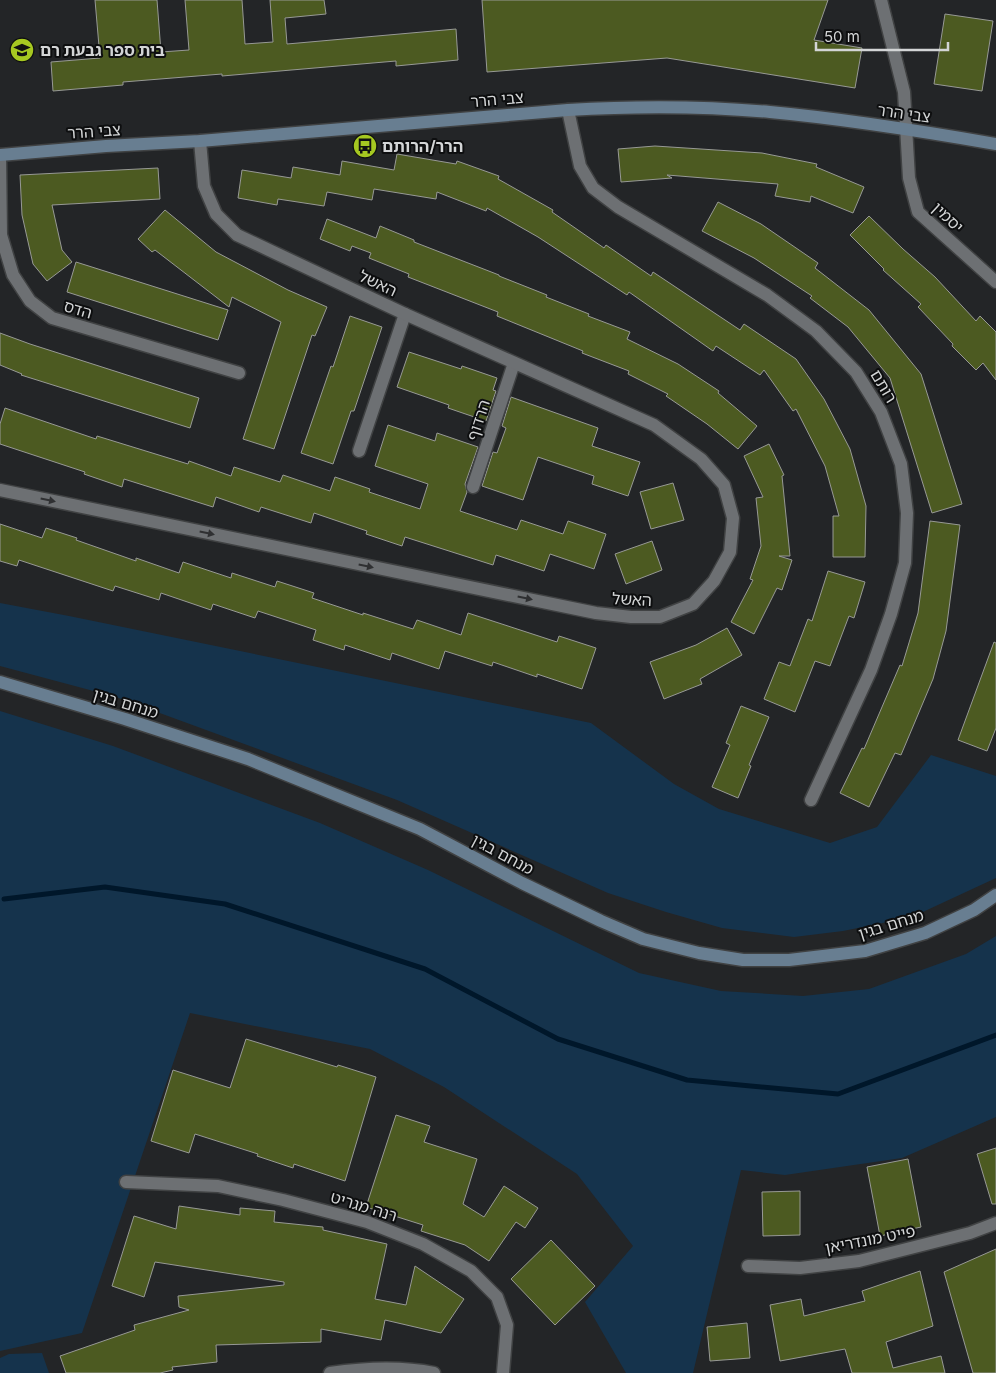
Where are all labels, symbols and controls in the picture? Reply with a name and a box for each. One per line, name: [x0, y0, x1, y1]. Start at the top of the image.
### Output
scale bar: [816, 20, 948, 52]
text: 50 m: [824, 27, 860, 46]
school or university icon: בית ספר גבעת רם: [9, 37, 35, 63]
place label: בית ספר גבעת רם: [40, 40, 165, 60]
street label: צבי הרר: [470, 87, 525, 111]
street label: צבי הרר: [876, 99, 932, 127]
street label: צבי הרר: [67, 119, 121, 143]
bus stop icon: הרר/הרותם: [352, 133, 378, 159]
place label: הרר/הרותם: [382, 136, 463, 156]
street label: יסמין: [928, 198, 968, 236]
street label: האשל: [356, 266, 400, 300]
street label: הדס: [62, 295, 94, 323]
street label: רותם: [866, 366, 902, 406]
street label: הרדוף: [462, 397, 494, 443]
one-way arrow: [40, 496, 55, 504]
one-way arrow: [199, 529, 214, 537]
one-way arrow: [358, 562, 374, 570]
street label: האשל: [612, 588, 652, 610]
one-way arrow: [518, 594, 533, 602]
street label: מנחם בגין: [91, 684, 161, 722]
street label: מנחם בגין: [469, 829, 537, 879]
street label: מנחם בגין: [856, 905, 926, 943]
street label: רנה מגריט: [328, 1186, 400, 1226]
street label: פייט מונדריאן: [823, 1220, 917, 1258]

